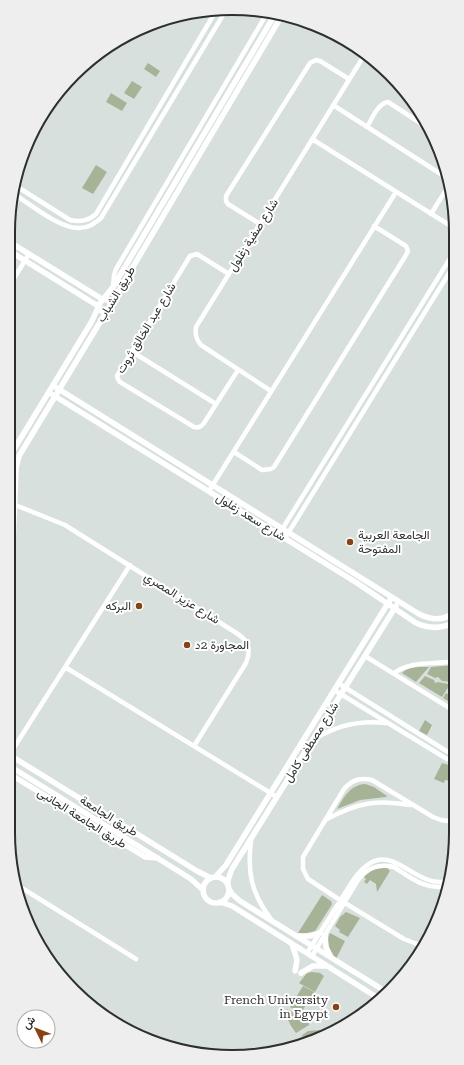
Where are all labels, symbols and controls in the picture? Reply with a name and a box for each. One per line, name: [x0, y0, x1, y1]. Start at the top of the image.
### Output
street label: شارع صفية زغلول: [225, 196, 283, 275]
street label: طريق الشباب: [94, 263, 139, 325]
street label: شارع عبد الخالق ثروت: [113, 280, 180, 377]
street label: شارع سعد زغلول: [213, 490, 288, 546]
place label: الجامعة العربية المفتوحة: [358, 528, 430, 557]
marker: الجامعة العربية المفتوحة: [345, 537, 355, 547]
street label: شارع عزيز المصري: [140, 569, 222, 629]
place label: البركه: [106, 599, 131, 614]
marker: البركه: [134, 601, 144, 611]
place label: المجاورة 2د: [195, 638, 249, 653]
marker: المجاورة 2د: [182, 640, 192, 650]
street label: شارع مصطفى كامل: [281, 699, 343, 786]
street label: طريق الجامعة الجانبى: [34, 785, 129, 852]
street label: طريق الجامعة: [77, 793, 141, 840]
place label: French University in Egypt: [224, 993, 329, 1021]
marker: French University in Egypt: [331, 1002, 341, 1012]
north arrow: [16, 1009, 56, 1049]
text: ش: [20, 1013, 38, 1032]

